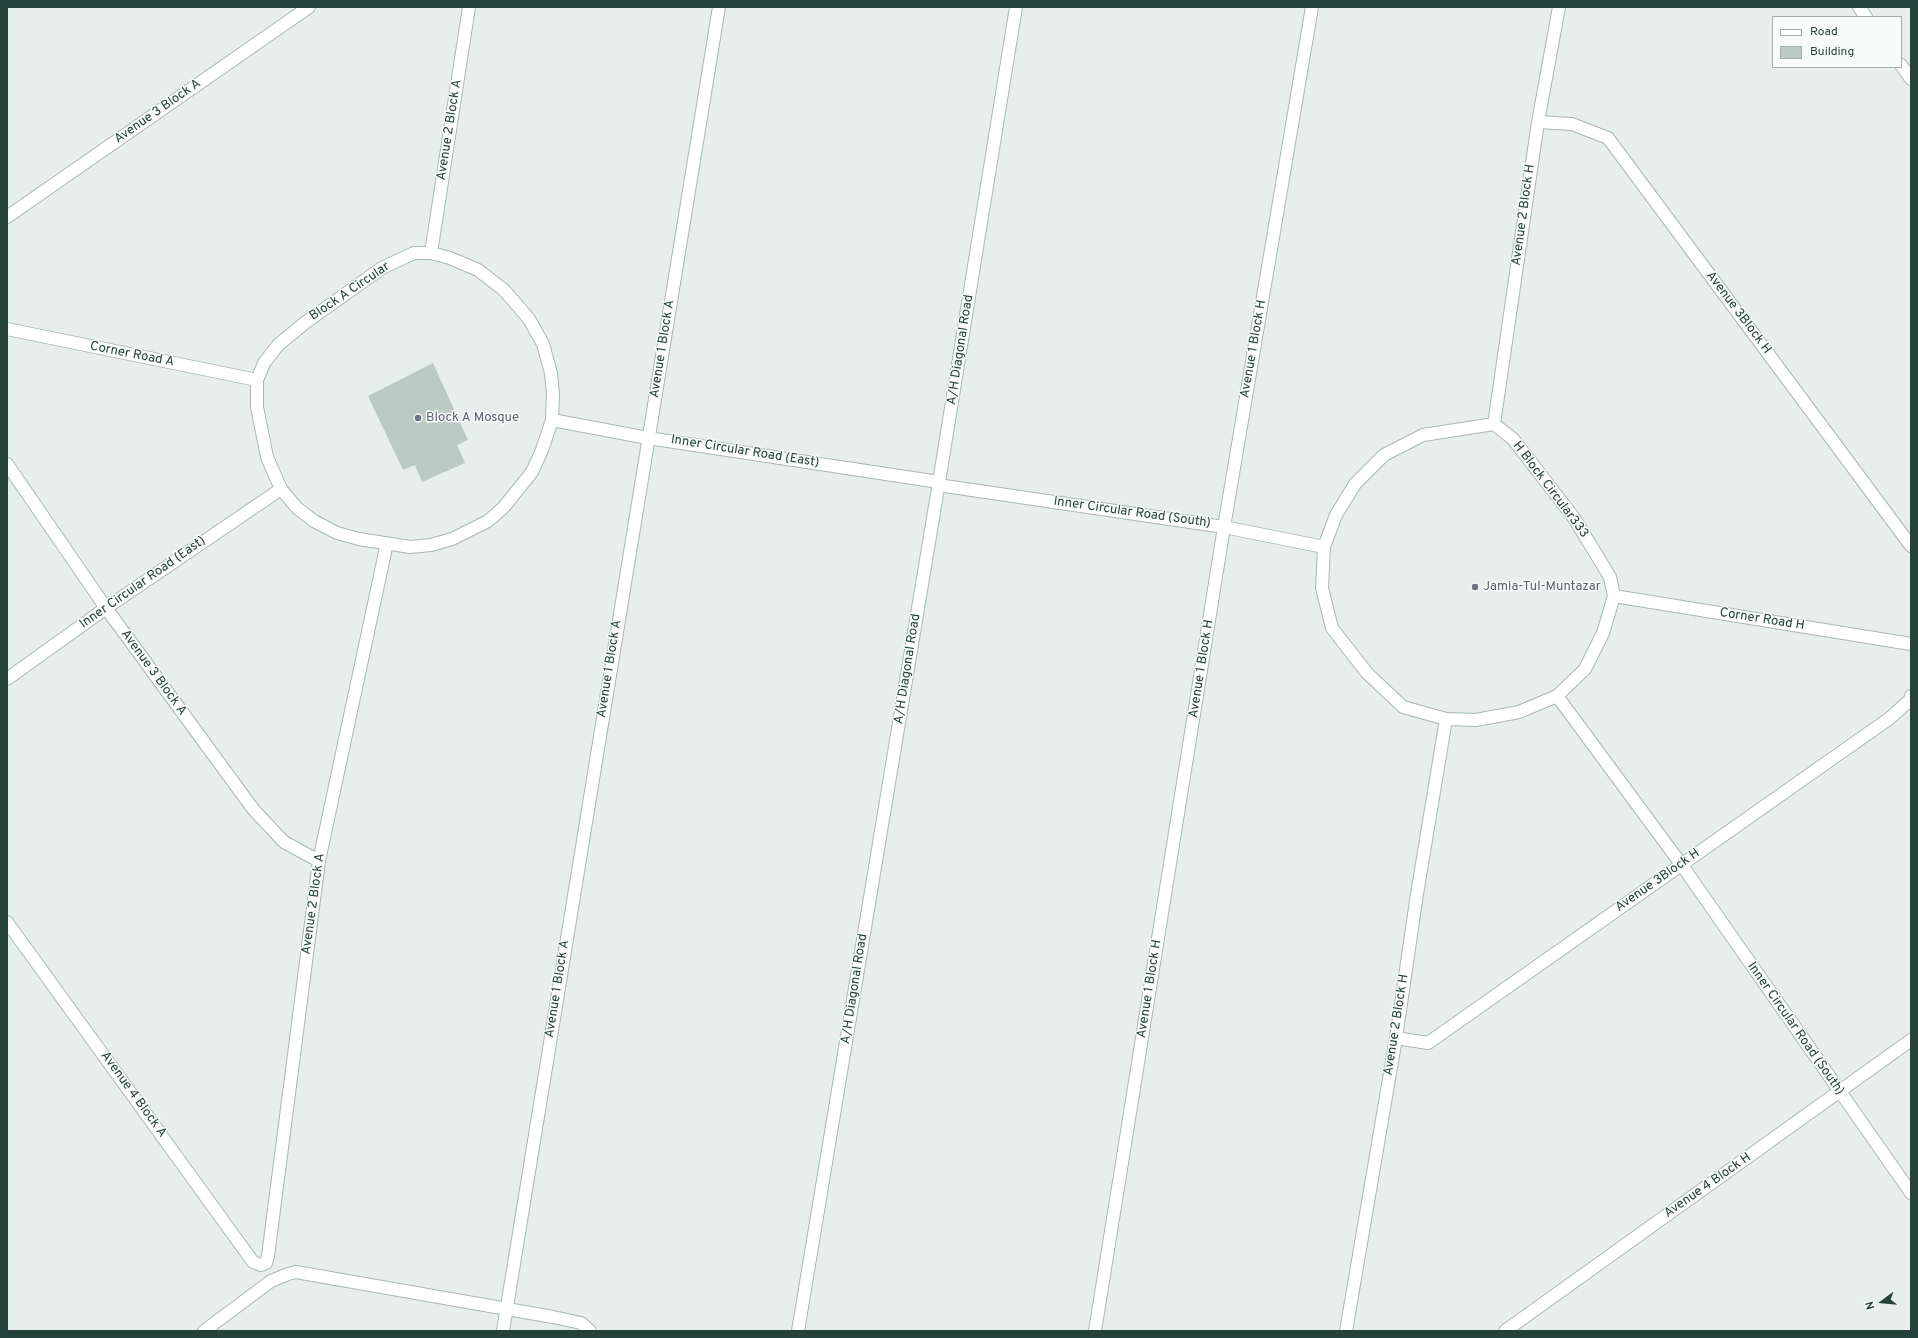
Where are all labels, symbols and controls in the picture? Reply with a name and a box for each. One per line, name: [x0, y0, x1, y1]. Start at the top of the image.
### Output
legend: [1772, 16, 1902, 68]
text: Road: [1810, 24, 1838, 40]
text: Building: [1810, 44, 1854, 60]
street label: Avenue 3 Block A: [112, 76, 204, 148]
street label: Avenue 2 Block A: [434, 78, 466, 182]
street label: Avenue 2 Block H: [1509, 163, 1539, 267]
street label: Block A Circular: [307, 259, 393, 325]
street label: Avenue 3Block H: [1702, 269, 1774, 357]
street label: A/H Diagonal Road: [945, 294, 977, 406]
street label: Avenue 1 Block A: [648, 299, 678, 399]
street label: Avenue 1 Block H: [1238, 299, 1270, 399]
street label: Corner Road A: [89, 339, 175, 371]
place label: Block A Mosque: [426, 410, 519, 426]
marker: Block A Mosque: [413, 413, 423, 423]
street label: Inner Circular Road (East): [670, 433, 820, 471]
street label: H Block Circular333: [1509, 439, 1591, 541]
street label: Inner Circular Road (South): [1052, 494, 1212, 532]
street label: Inner Circular Road (East): [77, 534, 209, 632]
place label: Jamia-Tul-Muntazar: [1483, 579, 1601, 595]
marker: Jamia-Tul-Muntazar: [1470, 582, 1480, 592]
street label: Corner Road H: [1718, 606, 1806, 634]
street label: A/H Diagonal Road: [892, 613, 924, 725]
street label: Avenue 1 Block A: [595, 619, 625, 719]
street label: Avenue 1 Block H: [1187, 619, 1217, 719]
street label: Avenue 3 Block A: [117, 627, 189, 719]
street label: Avenue 3Block H: [1613, 846, 1703, 916]
street label: Avenue 2 Block A: [299, 852, 329, 956]
street label: A/H Diagonal Road: [839, 933, 871, 1045]
street label: Avenue 1 Block A: [543, 939, 573, 1039]
street label: Avenue 1 Block H: [1135, 939, 1165, 1039]
street label: Inner Circular Road (South): [1743, 960, 1847, 1098]
street label: Avenue 2 Block H: [1381, 973, 1413, 1077]
street label: Avenue 4 Block A: [97, 1049, 169, 1141]
street label: Avenue 4 Block H: [1662, 1150, 1754, 1222]
north arrow: [1862, 1282, 1902, 1322]
text: N: [1863, 1300, 1878, 1311]

